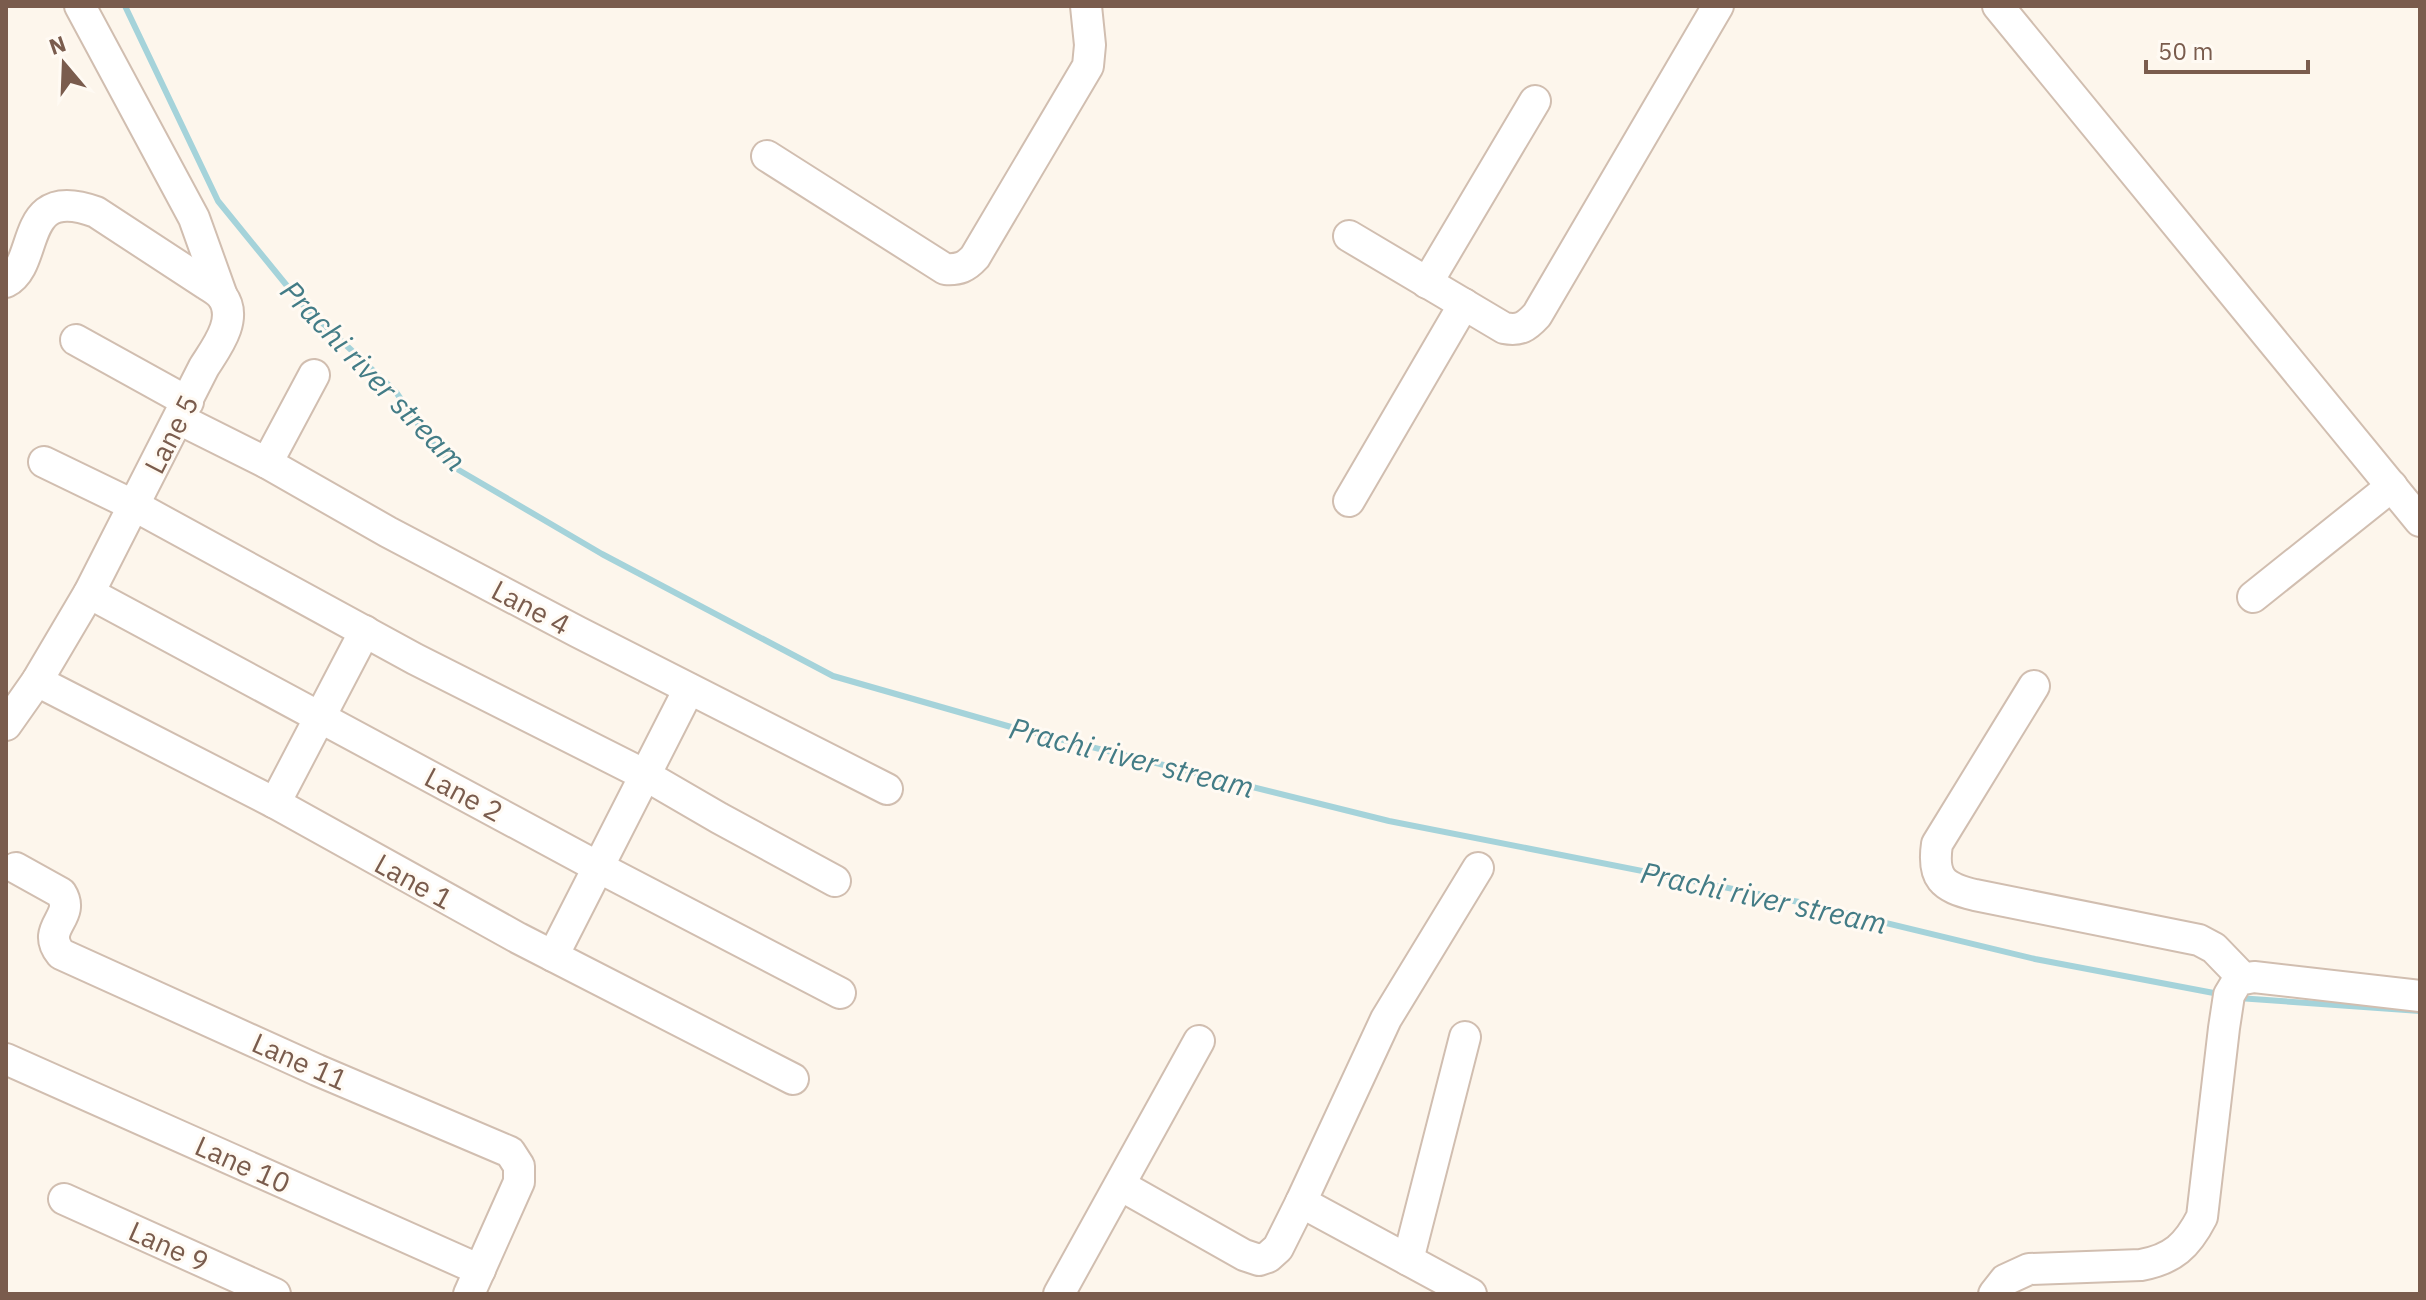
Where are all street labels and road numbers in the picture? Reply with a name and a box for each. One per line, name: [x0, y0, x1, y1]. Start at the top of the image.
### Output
street label: Lane 5: [136, 388, 206, 480]
street label: Lane 4: [485, 571, 577, 643]
street label: Lane 2: [418, 758, 510, 830]
street label: Lane 1: [368, 845, 460, 917]
street label: Lane 11: [247, 1024, 353, 1098]
street label: Lane 10: [190, 1127, 296, 1201]
street label: Lane 9: [123, 1212, 215, 1280]

